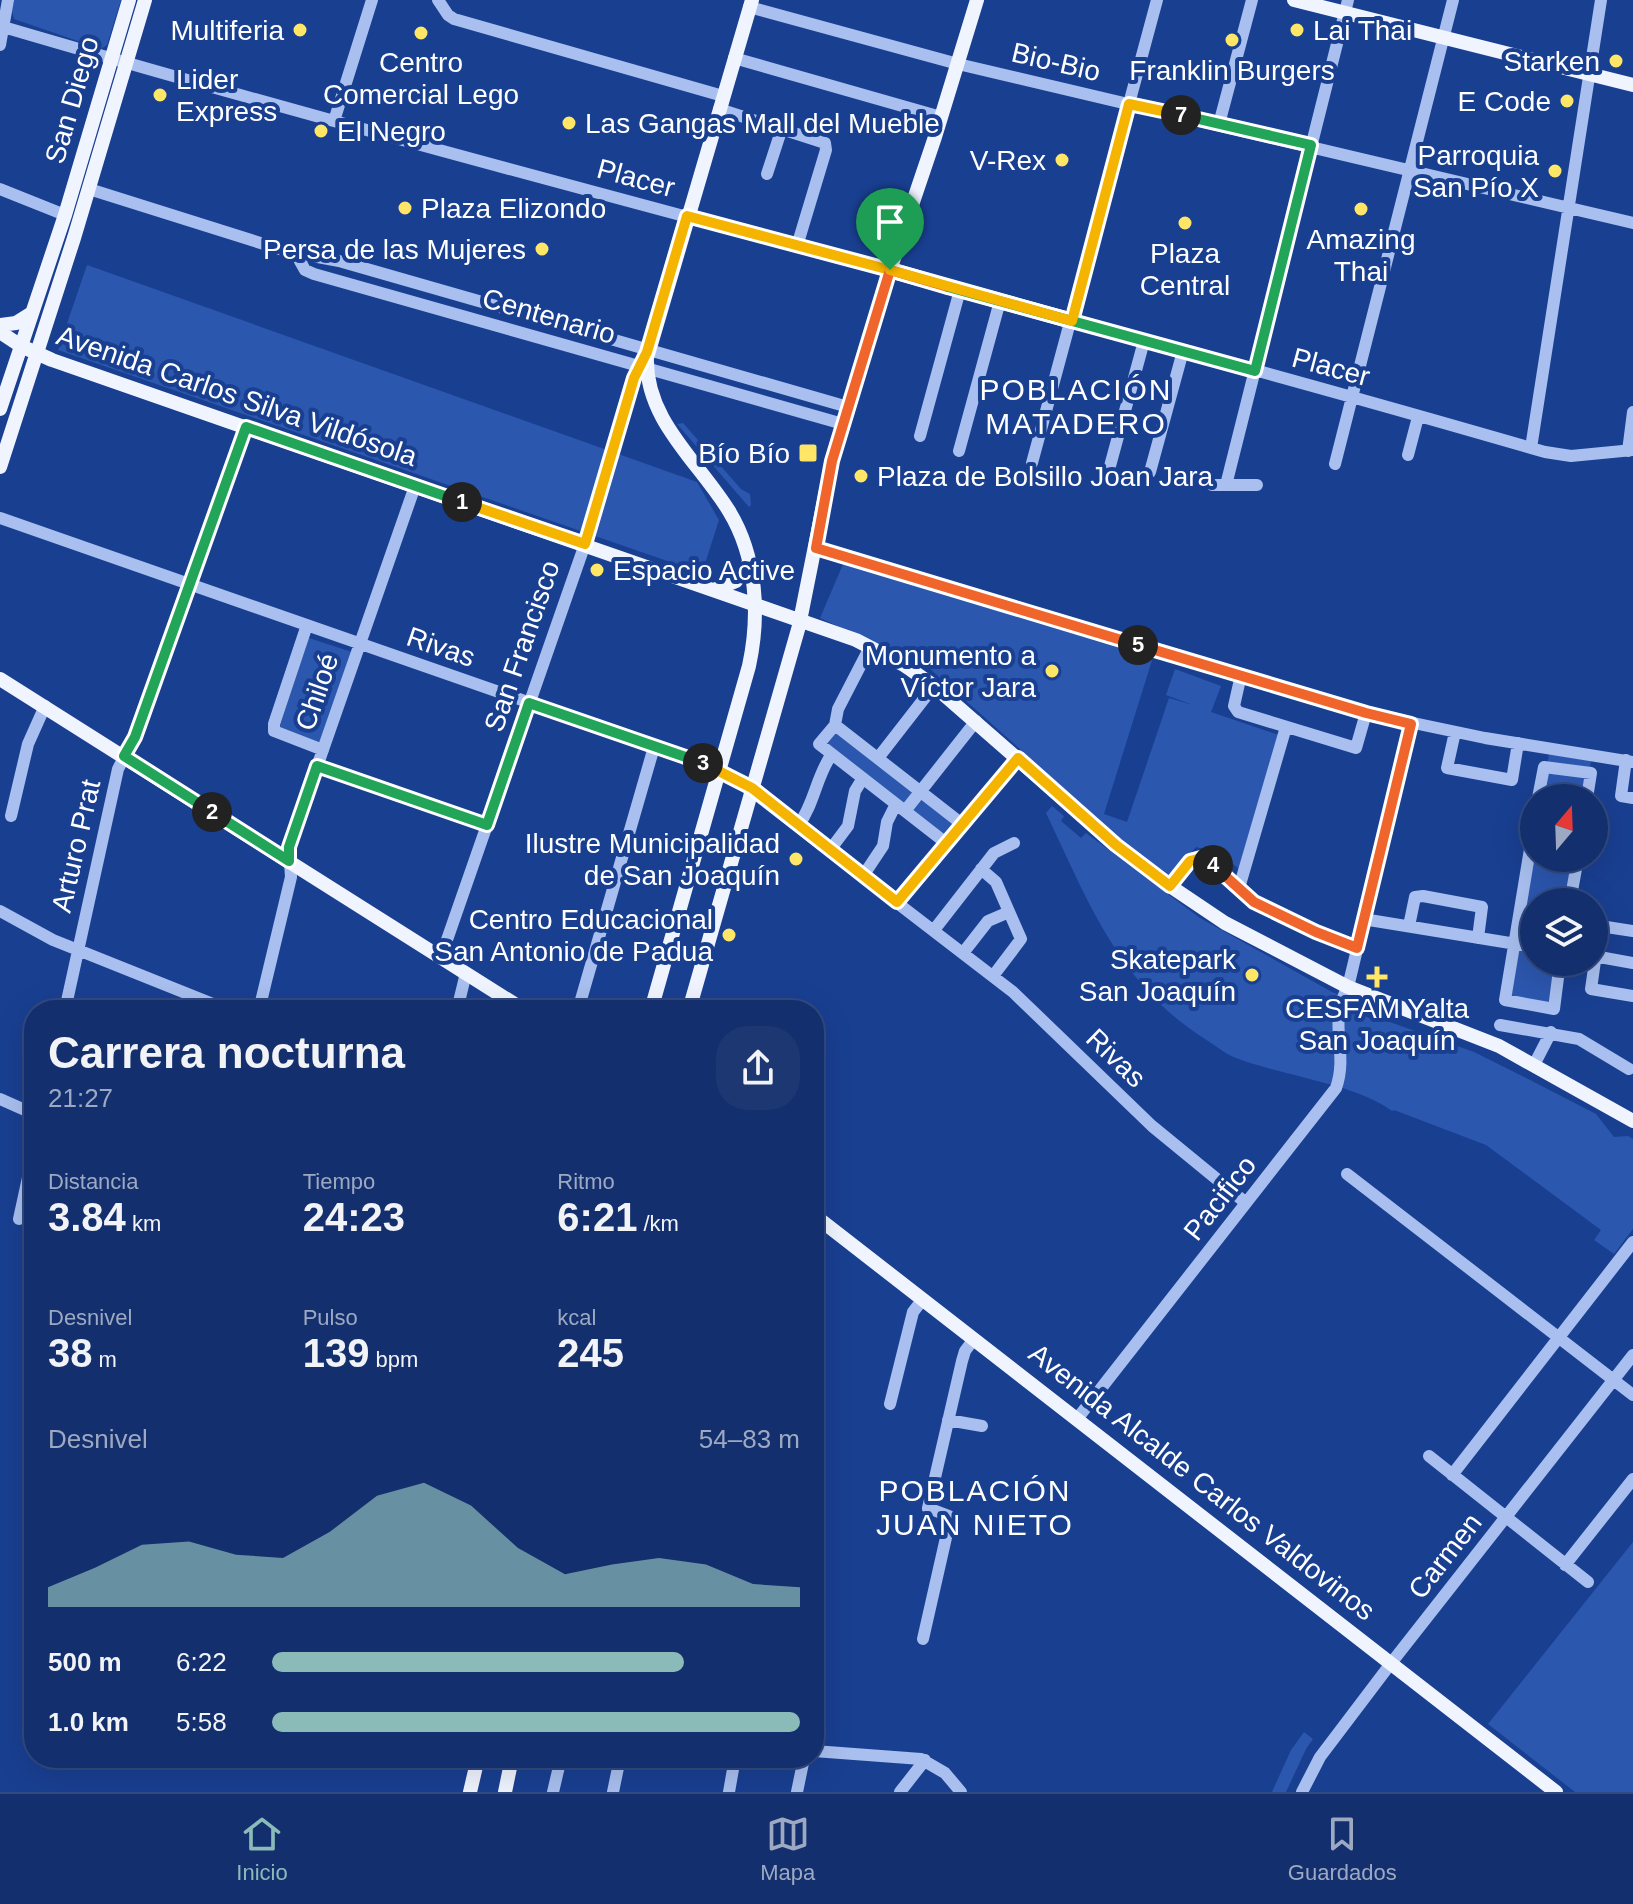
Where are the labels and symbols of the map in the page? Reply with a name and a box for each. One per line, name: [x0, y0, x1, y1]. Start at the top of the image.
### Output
place label: Multiferia: [170, 15, 284, 46]
place label: Lai Thai: [1313, 15, 1412, 46]
marker: Multiferia: [291, 21, 309, 39]
marker: Lai Thai: [1288, 21, 1306, 39]
marker: Centro Comercial Lego: [412, 24, 430, 42]
marker: Franklin Burgers: [1223, 31, 1241, 49]
street label: San Diego: [39, 33, 105, 167]
street label: Bio-Bio: [1009, 37, 1103, 87]
place label: Starken: [1504, 46, 1600, 77]
place label: Centro Comercial Lego: [323, 47, 519, 110]
marker: Starken: [1607, 52, 1625, 70]
place label: Franklin Burgers: [1129, 55, 1335, 86]
place label: Lider Express: [176, 64, 277, 127]
marker: Lider Express: [151, 86, 169, 104]
place label: E Code: [1458, 86, 1551, 117]
marker: E Code: [1558, 92, 1576, 110]
pin: 7: [1161, 95, 1201, 135]
place label: Las Gangas Mall del Mueble: [585, 108, 940, 139]
marker: Las Gangas Mall del Mueble: [560, 114, 578, 132]
place label: El Negro: [337, 116, 446, 147]
marker: El Negro: [312, 122, 330, 140]
place label: Parroquia San Pío X: [1413, 140, 1539, 203]
place label: V-Rex: [970, 145, 1046, 176]
marker: V-Rex: [1053, 151, 1071, 169]
street label: Placer: [594, 153, 678, 203]
marker: Parroquia San Pío X: [1546, 162, 1564, 180]
pin: [856, 188, 924, 270]
place label: Plaza Elizondo: [421, 193, 606, 224]
marker: Plaza Elizondo: [396, 199, 414, 217]
marker: Amazing Thai: [1352, 200, 1370, 218]
marker: Plaza Central: [1176, 214, 1194, 232]
place label: Amazing Thai: [1307, 224, 1415, 287]
place label: Persa de las Mujeres: [263, 234, 526, 265]
place label: Plaza Central: [1140, 238, 1230, 301]
marker: Persa de las Mujeres: [533, 240, 551, 258]
street label: Centenario: [479, 282, 619, 350]
street label: Avenida Carlos Silva Vildósola: [53, 320, 421, 472]
street label: Placer: [1289, 342, 1373, 392]
district label: POBLACIÓN MATADERO: [979, 373, 1173, 440]
place label: Bío Bío: [698, 438, 790, 469]
marker: Bío Bío: [797, 442, 819, 464]
place label: Plaza de Bolsillo Joan Jara: [877, 461, 1214, 492]
marker: Plaza de Bolsillo Joan Jara: [852, 467, 870, 485]
pin: 1: [442, 482, 482, 522]
place label: Espacio Active: [613, 555, 795, 586]
street label: San Francisco: [478, 556, 566, 736]
marker: Espacio Active: [588, 561, 606, 579]
street label: Rivas: [403, 621, 479, 673]
pin: 5: [1118, 625, 1158, 665]
place label: Monumento a Víctor Jara: [865, 640, 1036, 703]
street label: Chiloé: [289, 649, 345, 735]
marker: Monumento a Víctor Jara: [1043, 662, 1061, 680]
pin: 3: [683, 743, 723, 783]
street label: Arturo Prat: [46, 776, 106, 915]
north arrow: [1520, 784, 1608, 872]
pin: 2: [192, 792, 232, 832]
place label: Ilustre Municipalidad de San Joaquín: [525, 828, 780, 891]
pin: 4: [1193, 845, 1233, 885]
marker: Ilustre Municipalidad de San Joaquín: [787, 850, 805, 868]
place label: Centro Educacional San Antonio de Padua: [434, 904, 713, 967]
marker: Centro Educacional San Antonio de Padua: [720, 926, 738, 944]
place label: Skatepark San Joaquín: [1079, 944, 1237, 1007]
marker: Skatepark San Joaquín: [1243, 966, 1261, 984]
marker: CESFAM Yalta San Joaquín: [1366, 966, 1388, 988]
place label: CESFAM Yalta San Joaquín: [1285, 993, 1469, 1056]
street label: Rivas: [1080, 1023, 1152, 1093]
street label: Pacifico: [1178, 1150, 1262, 1246]
street label: Avenida Alcalde Carlos Valdovinos: [1023, 1337, 1381, 1627]
district label: POBLACIÓN JUAN NIETO: [876, 1474, 1074, 1541]
street label: Carmen: [1402, 1507, 1488, 1605]

